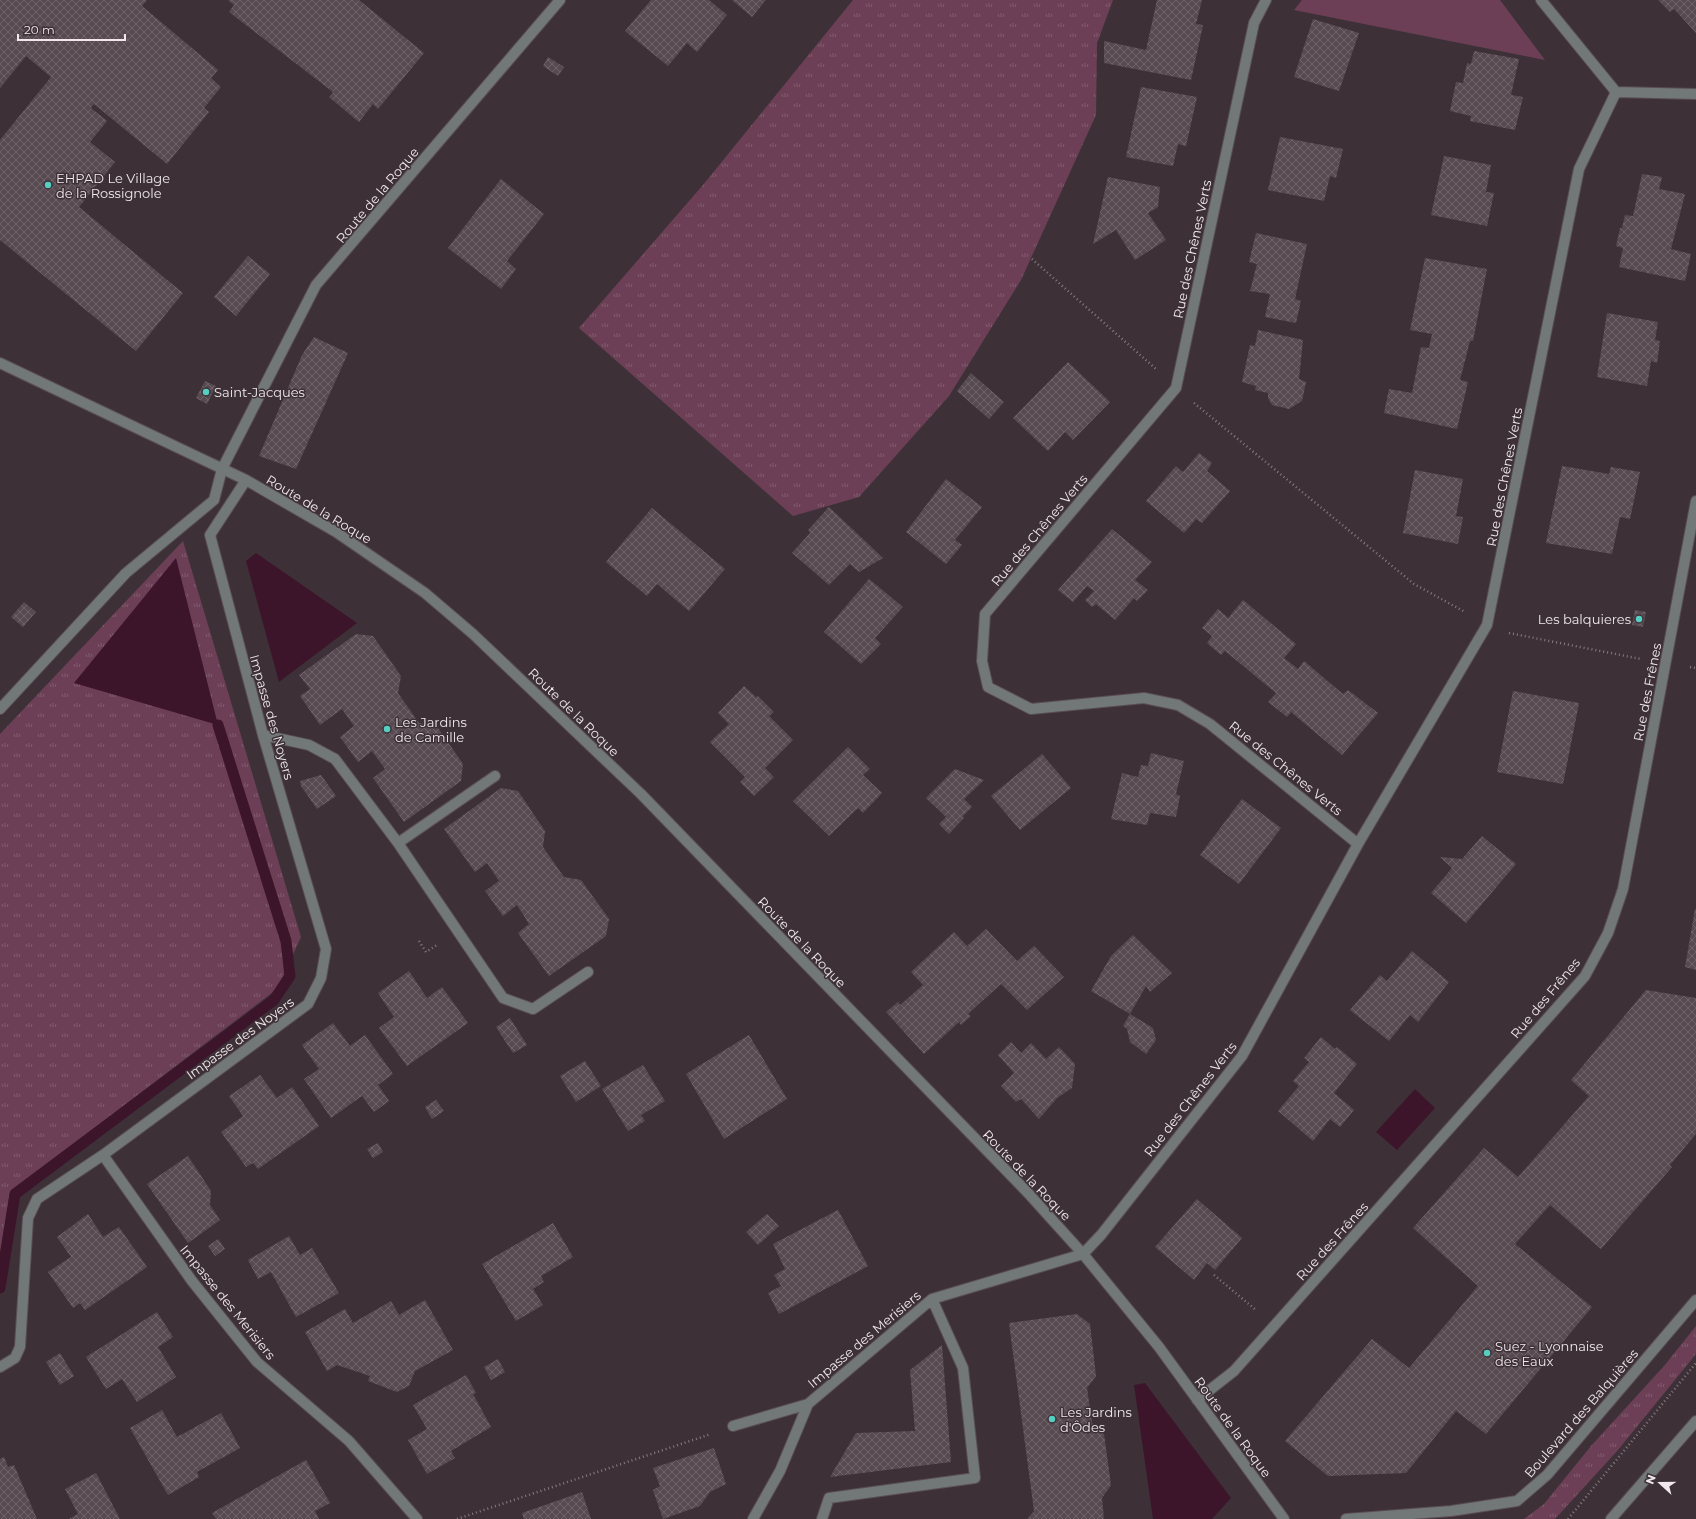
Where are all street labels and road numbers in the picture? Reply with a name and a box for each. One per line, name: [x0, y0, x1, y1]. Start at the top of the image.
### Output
street label: Route de la Roque: [332, 144, 422, 246]
street label: Rue des Chênes Verts: [1169, 178, 1215, 320]
street label: Rue des Chênes Verts: [1483, 406, 1525, 548]
street label: Route de la Roque: [263, 471, 375, 547]
street label: Rue des Chênes Verts: [987, 471, 1091, 589]
street label: Rue des Frênes: [1630, 641, 1664, 743]
street label: Impasse des Noyers: [246, 653, 298, 781]
street label: Route de la Roque: [525, 665, 623, 760]
street label: Rue des Chênes Verts: [1226, 717, 1346, 819]
street label: Route de la Roque: [755, 893, 850, 991]
street label: Rue des Frênes: [1507, 955, 1583, 1041]
street label: Impasse des Noyers: [183, 994, 297, 1082]
street label: Rue des Chênes Verts: [1140, 1038, 1240, 1160]
street label: Route de la Roque: [980, 1126, 1075, 1224]
street label: Rue des Frênes: [1293, 1199, 1371, 1283]
street label: Impasse des Merisiers: [177, 1242, 279, 1362]
street label: Impasse des Merisiers: [804, 1287, 924, 1391]
street label: Boulevard des Balquières: [1521, 1345, 1641, 1481]
street label: Route de la Roque: [1191, 1374, 1275, 1480]

